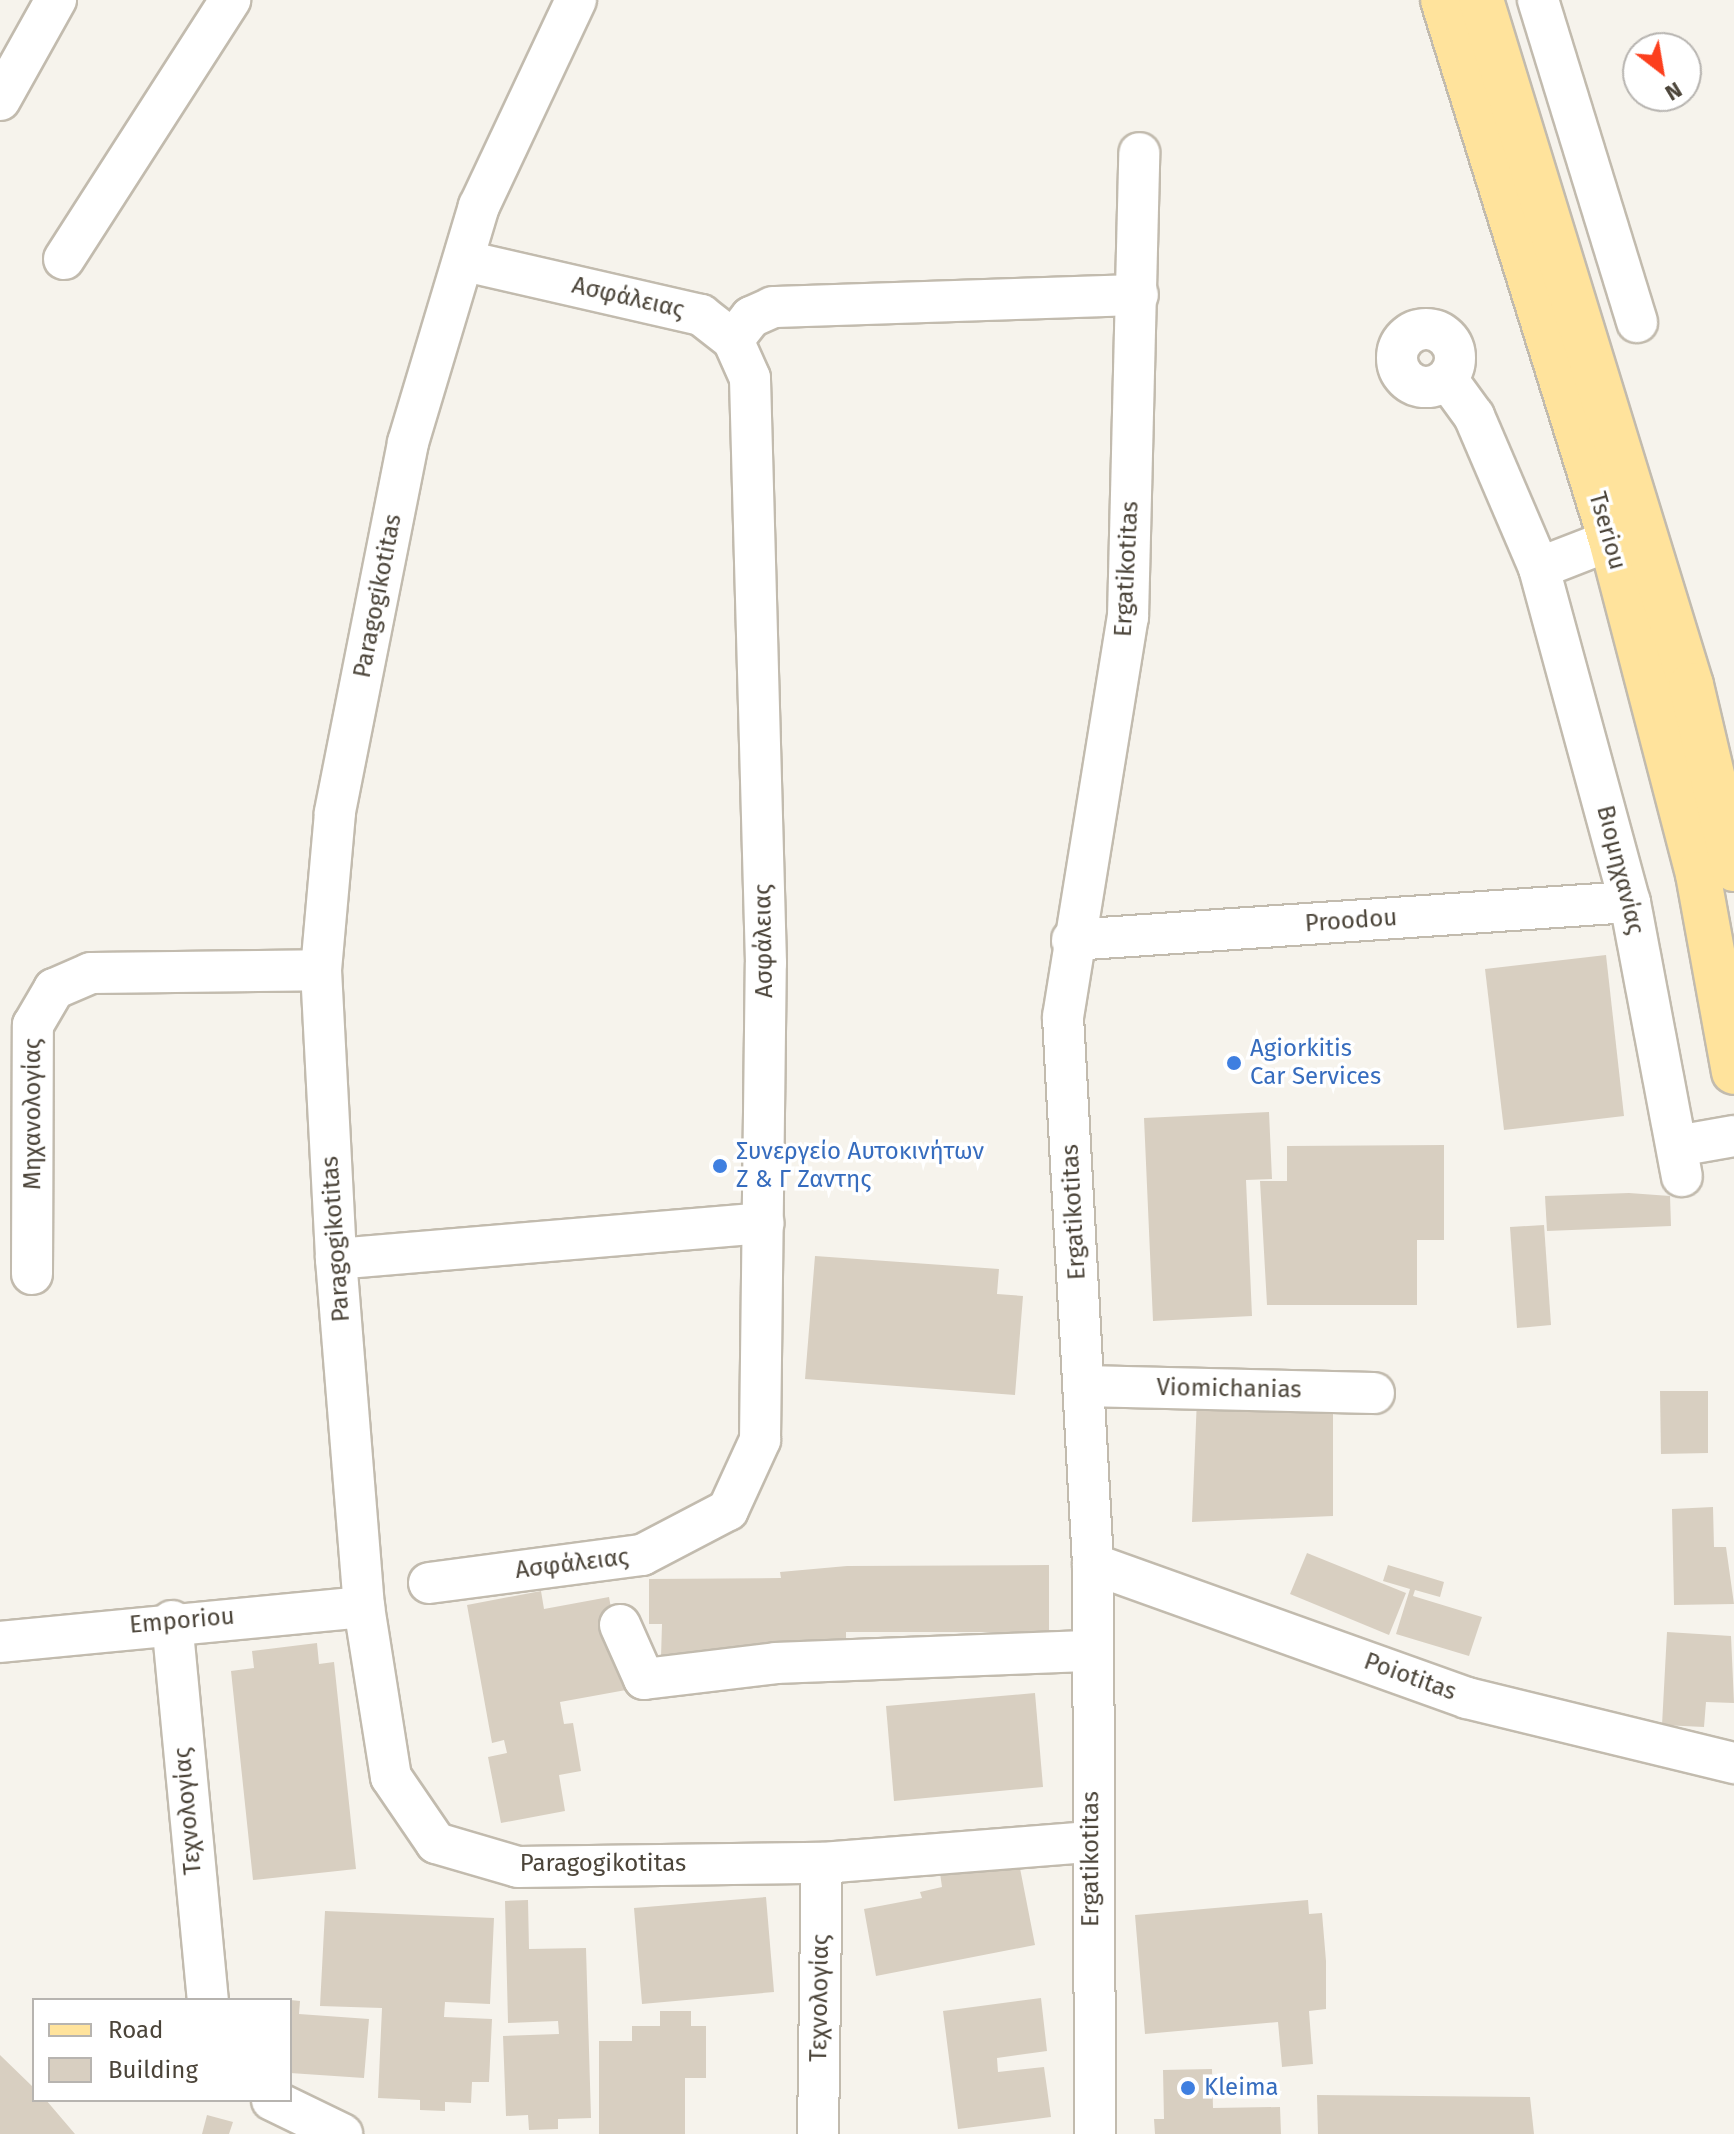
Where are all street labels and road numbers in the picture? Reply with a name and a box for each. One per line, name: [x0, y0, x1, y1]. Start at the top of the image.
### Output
street label: Ασφάλειας: [569, 271, 687, 325]
street label: Tseriou: [1582, 489, 1632, 573]
street label: Ergatikotitas: [1109, 500, 1145, 638]
street label: Paragogikotitas: [348, 512, 408, 680]
street label: Βιομηχανίας: [1590, 802, 1650, 938]
street label: Ασφάλειας: [749, 884, 779, 998]
street label: Proodou: [1304, 903, 1398, 939]
street label: Μηχανολογίας: [19, 1038, 47, 1190]
street label: Ergatikotitas: [1056, 1143, 1092, 1281]
street label: Paragogikotitas: [316, 1155, 356, 1323]
street label: Viomichanias: [1156, 1373, 1302, 1405]
street label: Ασφάλειας: [514, 1543, 630, 1585]
street label: Emporiou: [128, 1602, 236, 1640]
street label: Poiotitas: [1360, 1647, 1460, 1707]
street label: Τεχνολογίας: [168, 1746, 208, 1876]
street label: Ergatikotitas: [1077, 1791, 1105, 1927]
street label: Paragogikotitas: [520, 1850, 686, 1878]
street label: Τεχνολογίας: [804, 1934, 836, 2062]

